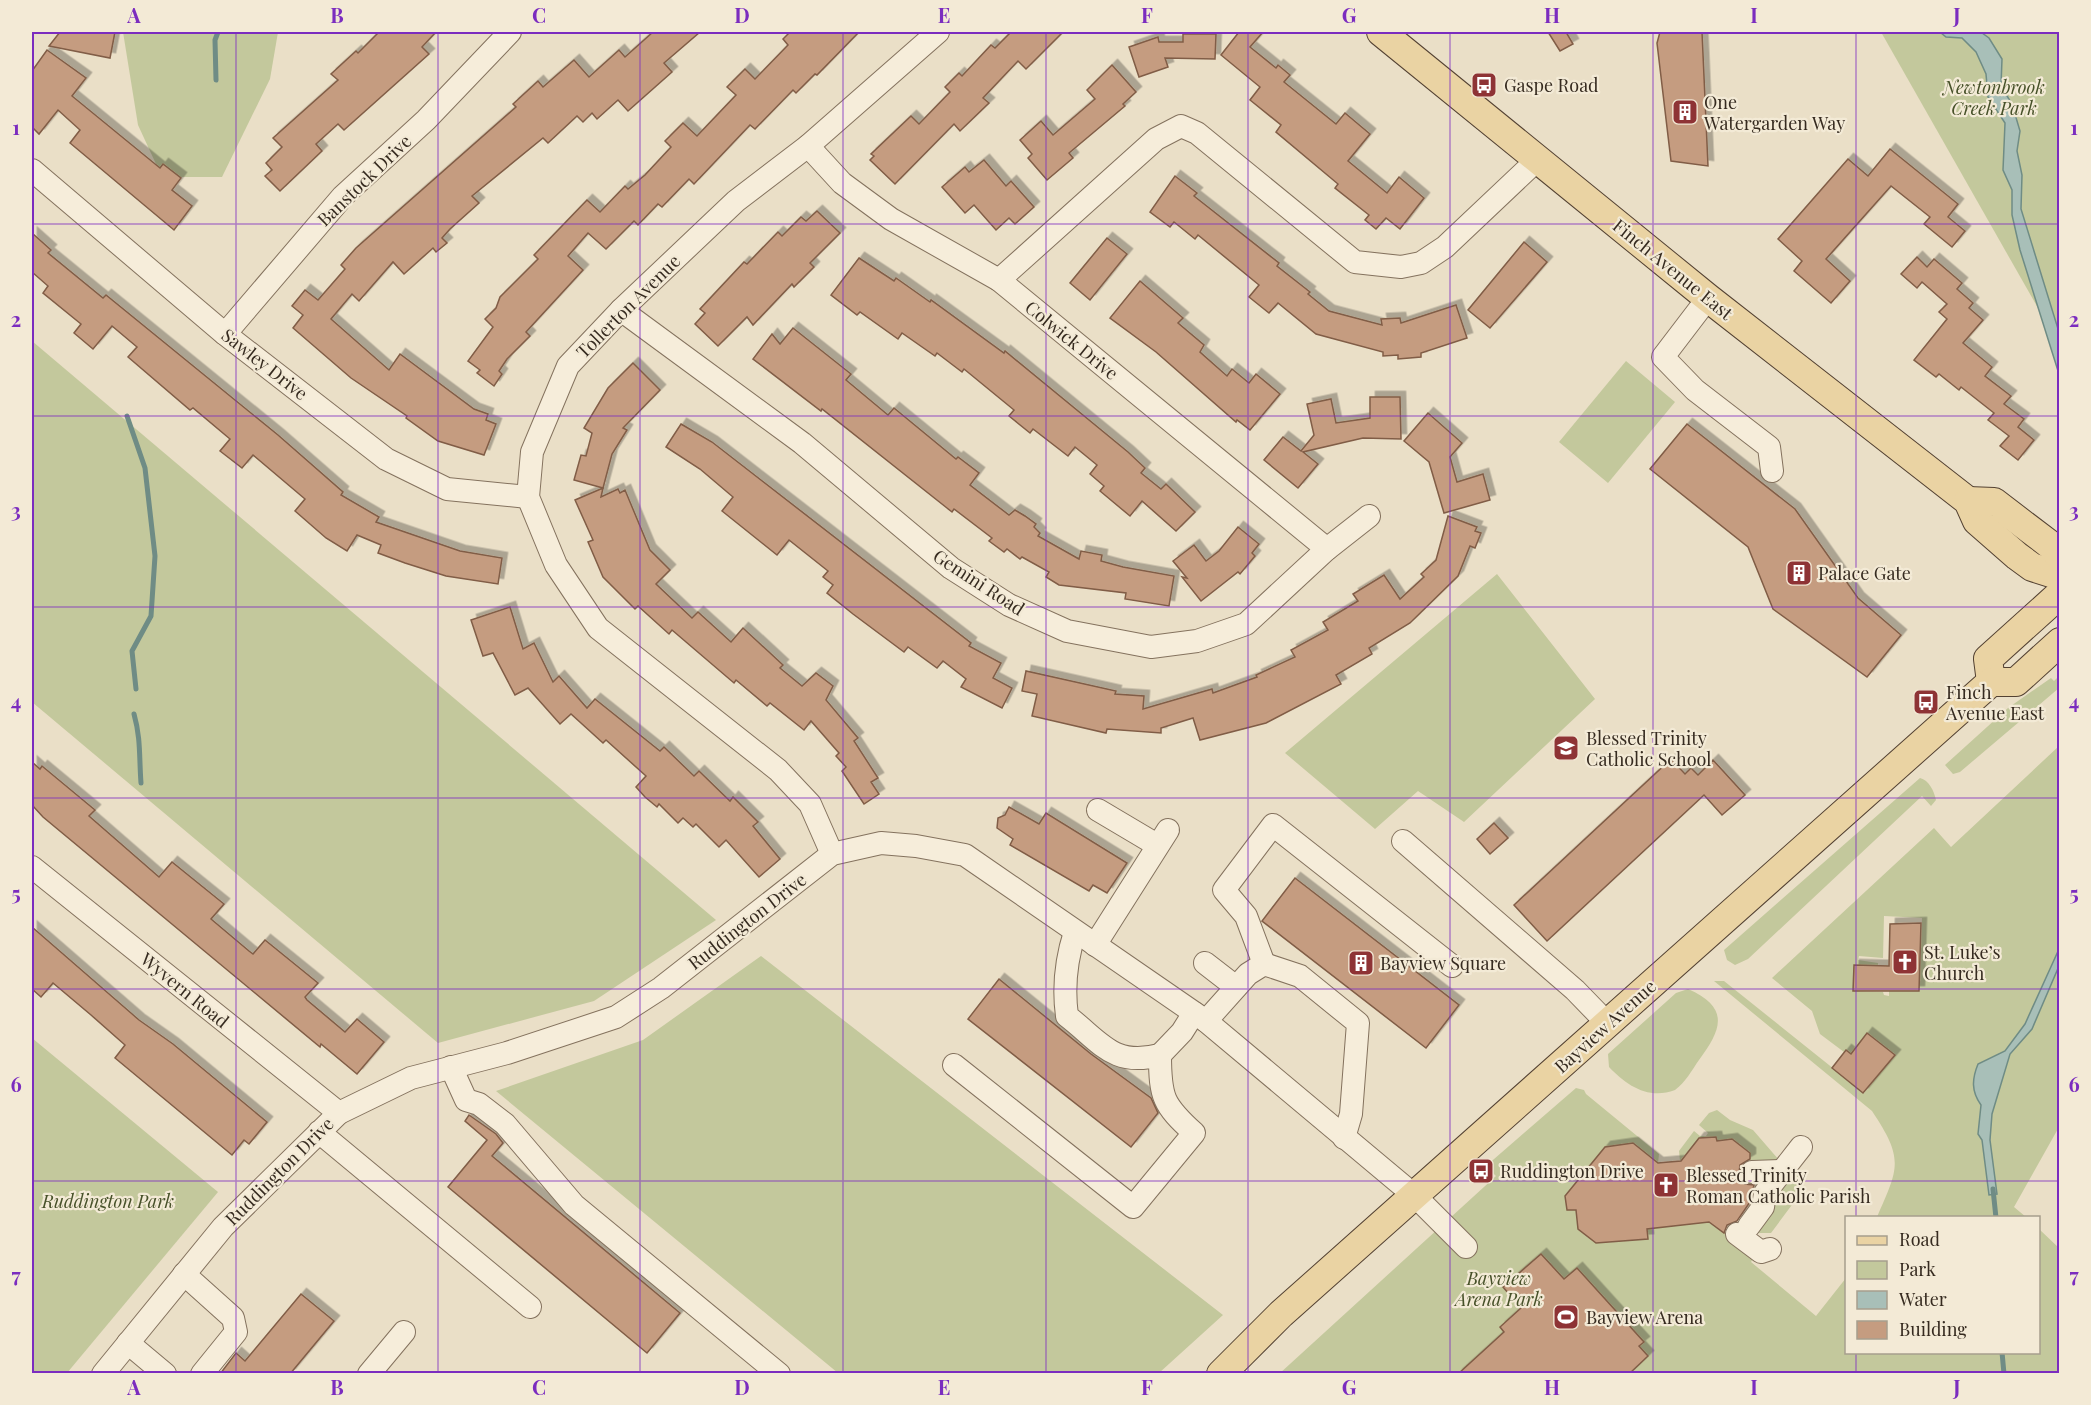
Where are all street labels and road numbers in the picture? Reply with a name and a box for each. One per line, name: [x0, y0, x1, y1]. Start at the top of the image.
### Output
street label: Banstock Drive: [312, 129, 416, 231]
street label: Finch Avenue East: [1608, 213, 1738, 325]
street label: Tollerton Avenue: [571, 249, 685, 363]
street label: Colwick Drive: [1020, 295, 1124, 385]
street label: Sawley Drive: [217, 323, 313, 405]
street label: Gemini Road: [929, 543, 1030, 621]
street label: Ruddington Drive: [683, 867, 811, 975]
street label: Wyvern Road: [135, 946, 235, 1033]
street label: Bayview Avenue: [1549, 974, 1661, 1078]
street label: Ruddington Drive: [220, 1112, 338, 1230]

